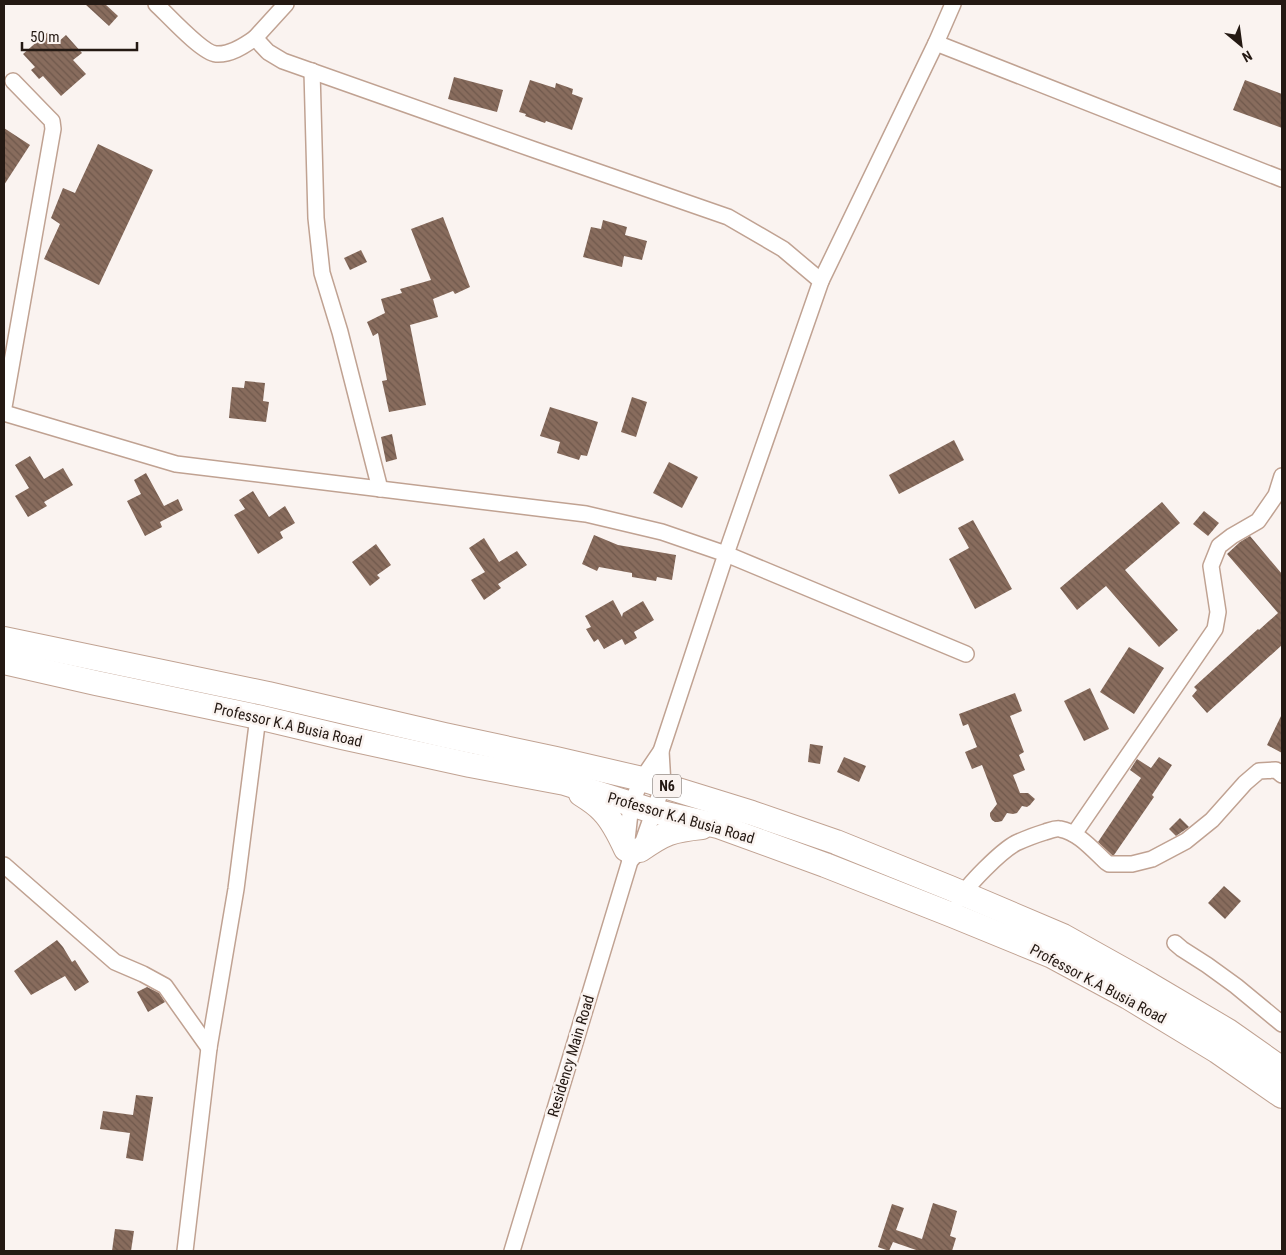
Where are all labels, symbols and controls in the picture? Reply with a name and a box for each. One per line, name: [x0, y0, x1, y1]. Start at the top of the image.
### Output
scale bar: [22, 20, 138, 52]
north arrow: [1216, 20, 1266, 70]
text: 50 m: [30, 28, 60, 46]
text: N: [1240, 47, 1255, 65]
street label: Professor K.A Busia Road: [212, 699, 364, 751]
road number: N6: [653, 774, 681, 798]
street label: Professor K.A Busia Road: [606, 788, 756, 848]
street label: Professor K.A Busia Road: [1027, 940, 1169, 1028]
street label: Residency Main Road: [544, 993, 598, 1119]

